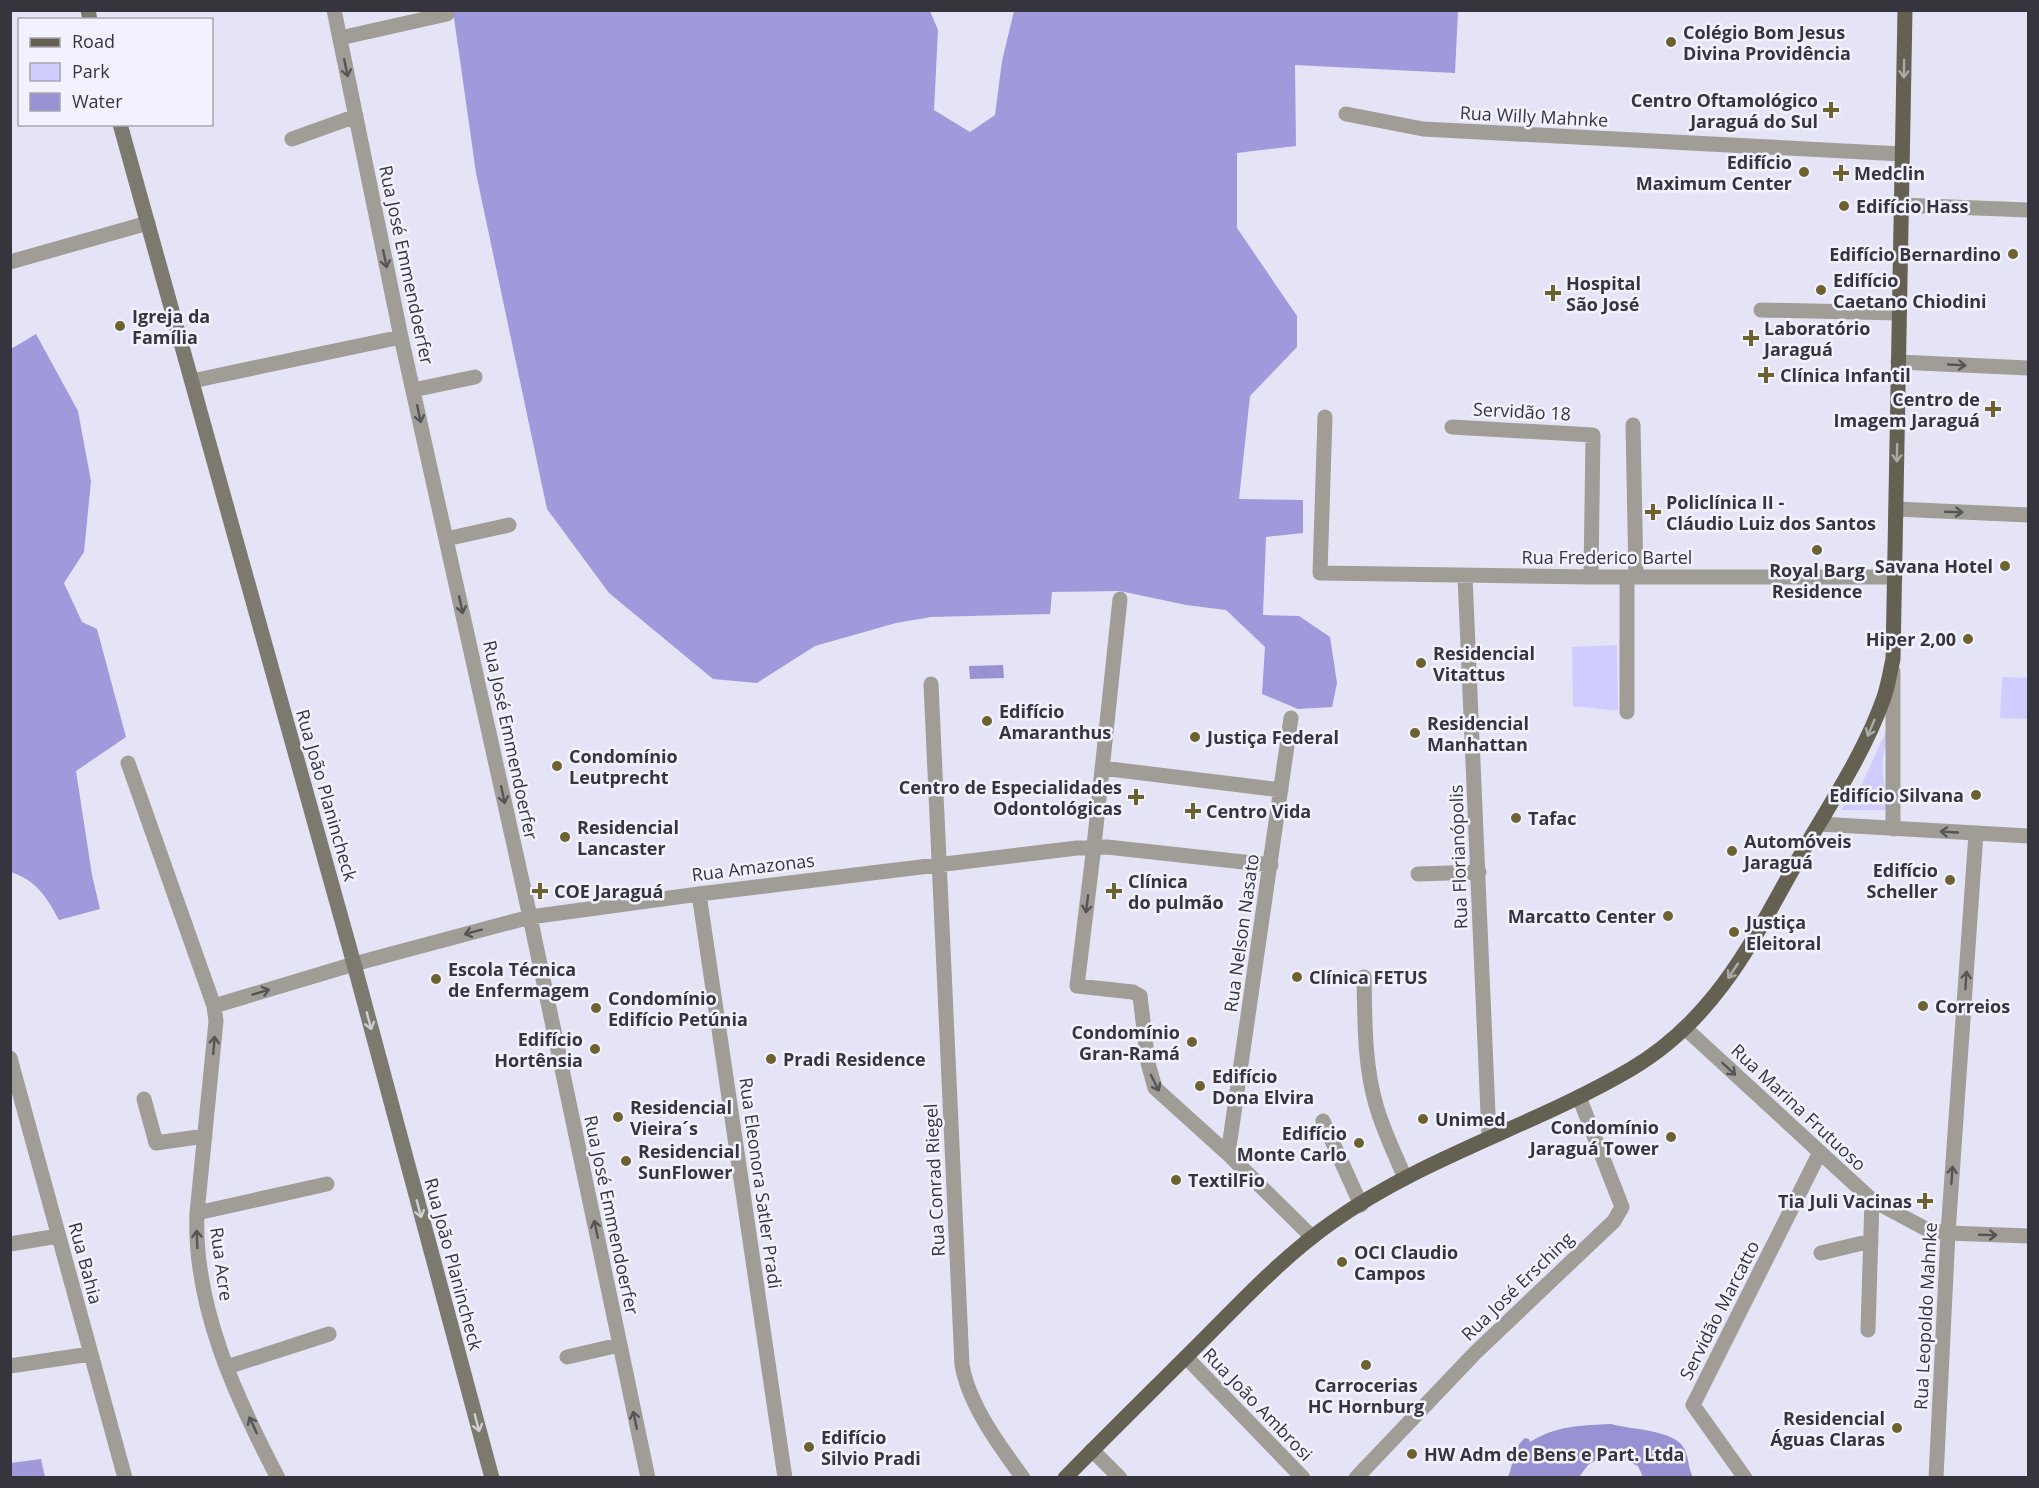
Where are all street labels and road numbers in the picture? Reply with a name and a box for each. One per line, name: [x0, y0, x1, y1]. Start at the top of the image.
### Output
street label: Rua Willy Mahnke: [1459, 100, 1609, 132]
street label: Rua José Emmendoerfer: [374, 163, 440, 367]
street label: Servidão 18: [1472, 396, 1572, 426]
street label: Rua Frederico Bartel: [1522, 545, 1692, 569]
street label: Rua José Emmendoerfer: [478, 638, 544, 842]
street label: Rua João Planincheck: [291, 706, 363, 884]
street label: Rua Florianópolis: [1443, 784, 1473, 930]
street label: Rua Amazonas: [690, 848, 816, 886]
street label: Rua Nelson Nasato: [1218, 852, 1264, 1014]
street label: Rua Marina Frutuoso: [1726, 1038, 1872, 1176]
street label: Rua Eleonora Satler Pradi: [734, 1076, 788, 1290]
street label: Rua Conrad Riegel: [918, 1103, 950, 1257]
street label: Rua José Emmendoerfer: [579, 1113, 645, 1317]
street label: Rua João Planincheck: [419, 1175, 489, 1354]
street label: Rua Bahia: [64, 1219, 108, 1307]
street label: Rua Leopoldo Mahnke: [1908, 1222, 1942, 1410]
street label: Rua Acre: [205, 1226, 239, 1302]
street label: Rua José Ersching: [1456, 1226, 1578, 1346]
street label: Servidão Marcatto: [1674, 1236, 1764, 1384]
street label: Rua João Ambrosi: [1198, 1342, 1318, 1466]

